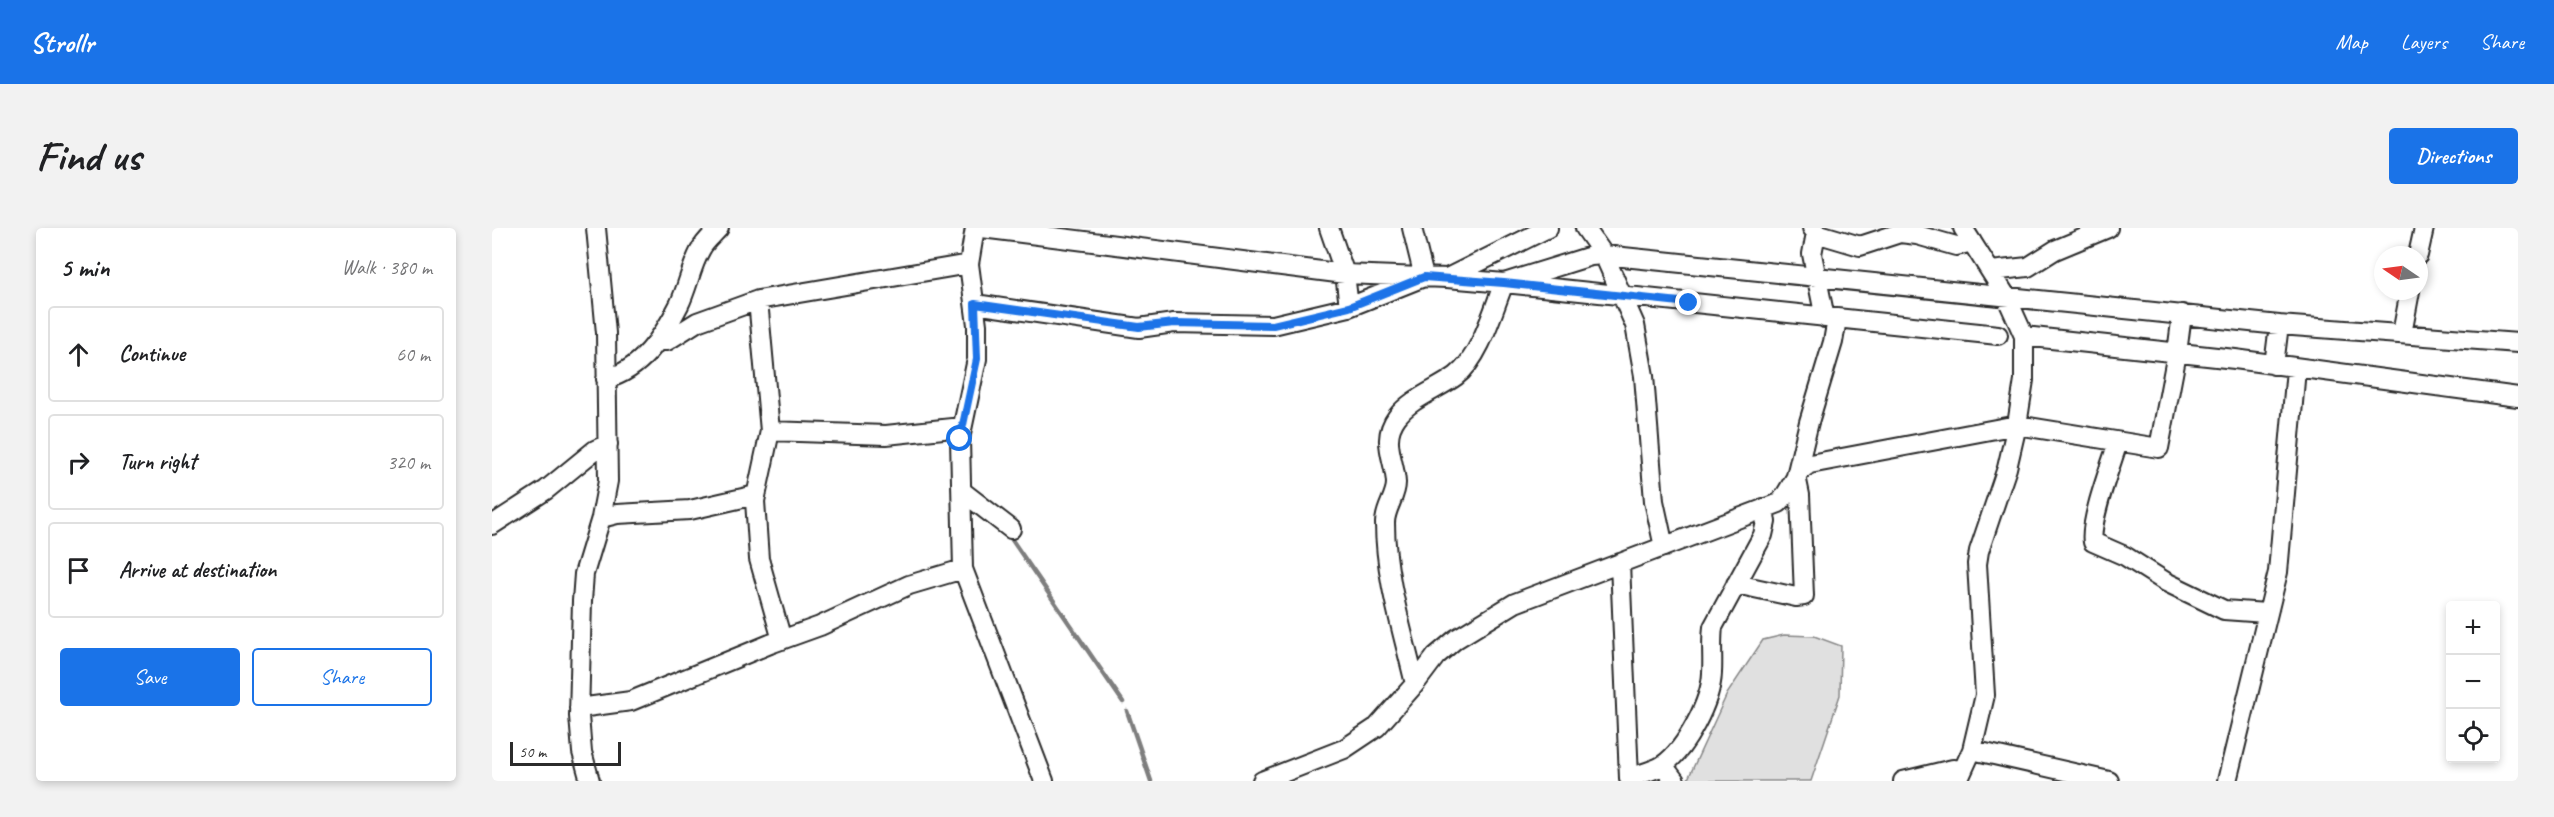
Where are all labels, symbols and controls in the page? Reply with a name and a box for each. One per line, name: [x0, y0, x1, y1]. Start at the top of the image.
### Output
text: Strollr: [30, 25, 94, 60]
text: Map: [2335, 29, 2368, 55]
text: Layers: [2401, 29, 2447, 55]
text: Share: [2480, 29, 2524, 55]
button: Directions: [2389, 128, 2518, 184]
text: Find us: [36, 130, 141, 183]
north arrow: [2374, 246, 2428, 300]
text: 5 min: [60, 251, 109, 284]
text: Walk · 380 m: [342, 255, 432, 280]
route end: [1675, 289, 1701, 315]
icon: ahead: [62, 338, 95, 371]
text: Continue: [119, 340, 185, 368]
text: 60 m: [396, 342, 430, 367]
route start: [946, 425, 972, 451]
icon: right: [62, 446, 95, 479]
text: Turn right: [119, 448, 196, 476]
text: 320 m: [387, 450, 430, 475]
icon: arrive: [62, 554, 95, 587]
text: Arrive at destination: [119, 556, 276, 584]
map controls: [2446, 601, 2500, 763]
button: +: [2446, 601, 2500, 655]
button: Save: [60, 648, 240, 706]
button: Share: [252, 648, 432, 706]
button: −: [2446, 655, 2500, 709]
button: locate: [2446, 709, 2500, 763]
scale bar: [510, 739, 621, 766]
text: 50 m: [519, 742, 546, 762]

